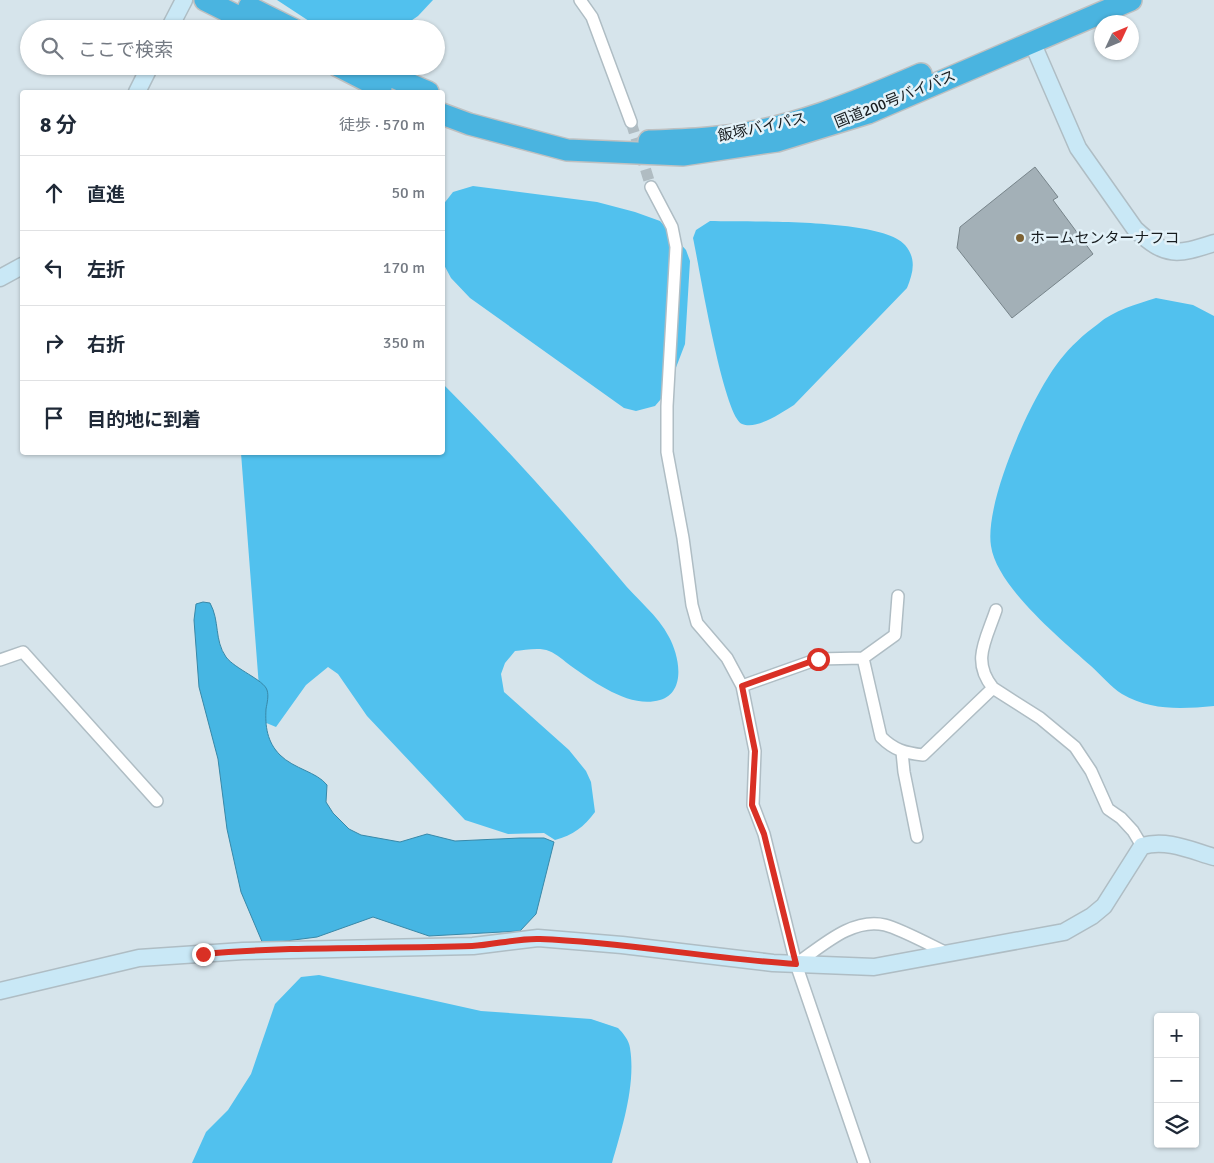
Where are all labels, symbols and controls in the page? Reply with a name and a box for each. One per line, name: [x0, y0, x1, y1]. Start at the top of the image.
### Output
north arrow: [1094, 15, 1139, 60]
search box: [20, 20, 445, 75]
icon: search: [38, 34, 66, 62]
text: ここで検索: [78, 38, 173, 62]
street label: 国道200号バイパス: [832, 66, 958, 132]
street label: 飯塚バイパス: [716, 109, 808, 145]
text: 8 分: [40, 112, 77, 138]
text: 徒歩 · 570 m: [339, 115, 425, 135]
icon: ahead: [40, 179, 68, 207]
text: 直進: [87, 183, 125, 207]
text: 50 m: [391, 183, 425, 203]
place label: ホームセンターナフコ: [1030, 229, 1180, 247]
marker: ホームセンターナフコ: [1014, 232, 1026, 244]
icon: left: [40, 254, 68, 282]
text: 左折: [87, 258, 125, 282]
text: 170 m: [383, 258, 425, 278]
icon: right: [40, 329, 68, 357]
text: 右折: [87, 333, 125, 357]
text: 350 m: [383, 333, 425, 353]
icon: arrive: [40, 404, 68, 432]
text: 目的地に到着: [87, 408, 201, 432]
route start: [807, 648, 830, 671]
route end: [192, 943, 215, 966]
map controls: [1154, 1013, 1199, 1148]
button: +: [1154, 1013, 1199, 1058]
button: −: [1154, 1058, 1199, 1103]
button: layers: [1154, 1103, 1199, 1148]

